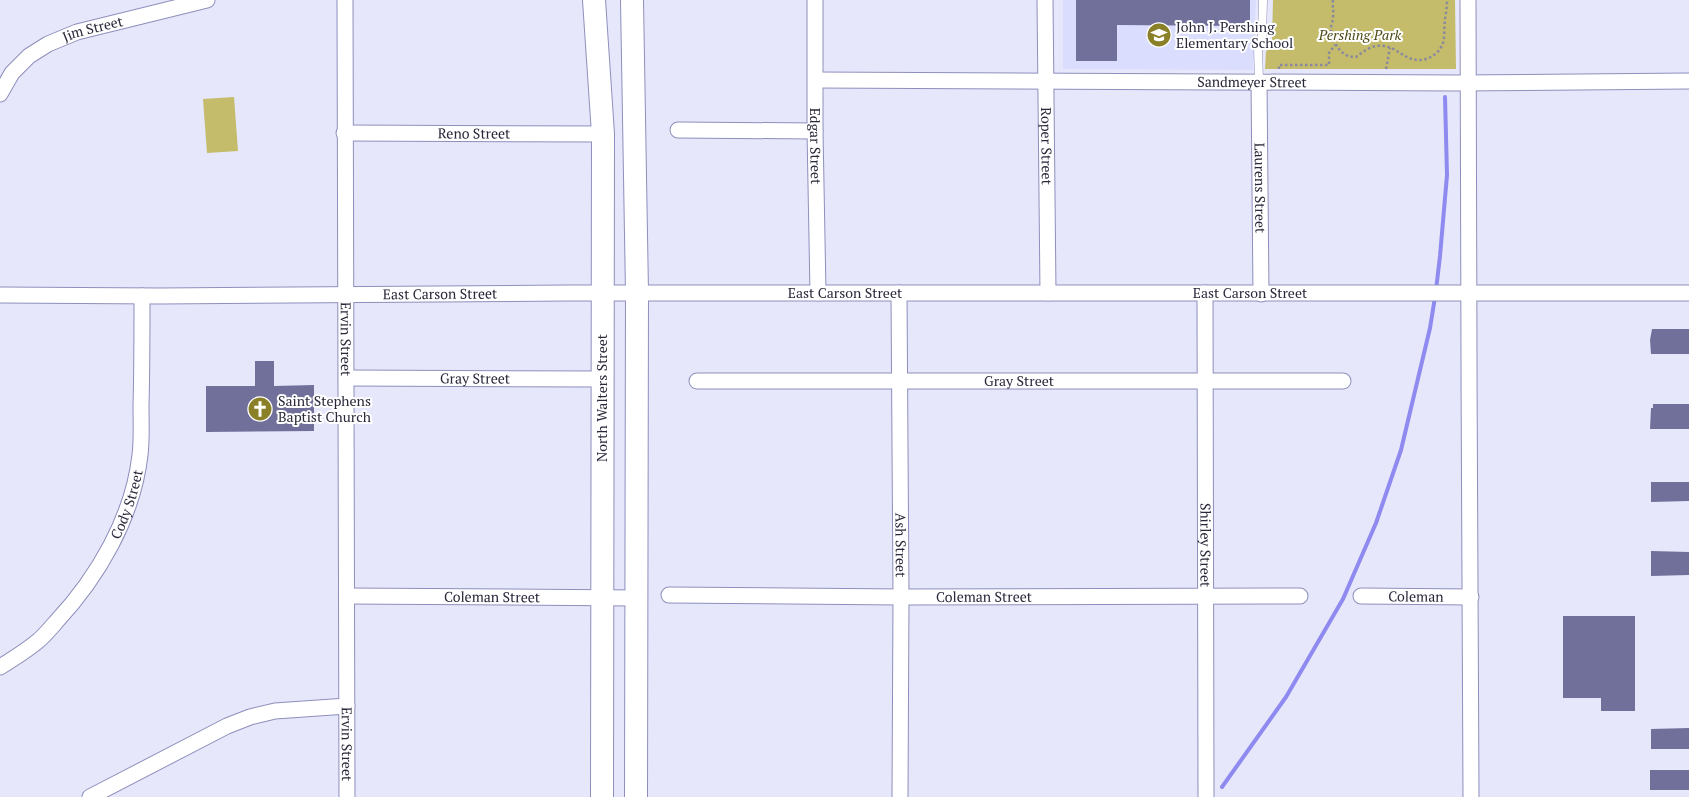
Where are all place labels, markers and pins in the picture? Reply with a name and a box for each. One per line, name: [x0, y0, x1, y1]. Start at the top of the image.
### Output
place label: John J. Pershing Elementary School: [1176, 17, 1293, 52]
school or university icon: John J. Pershing Elementary School: [1146, 22, 1172, 48]
place label: Saint Stephens Baptist Church: [278, 391, 371, 426]
church icon: Saint Stephens Baptist Church: [247, 396, 273, 422]

